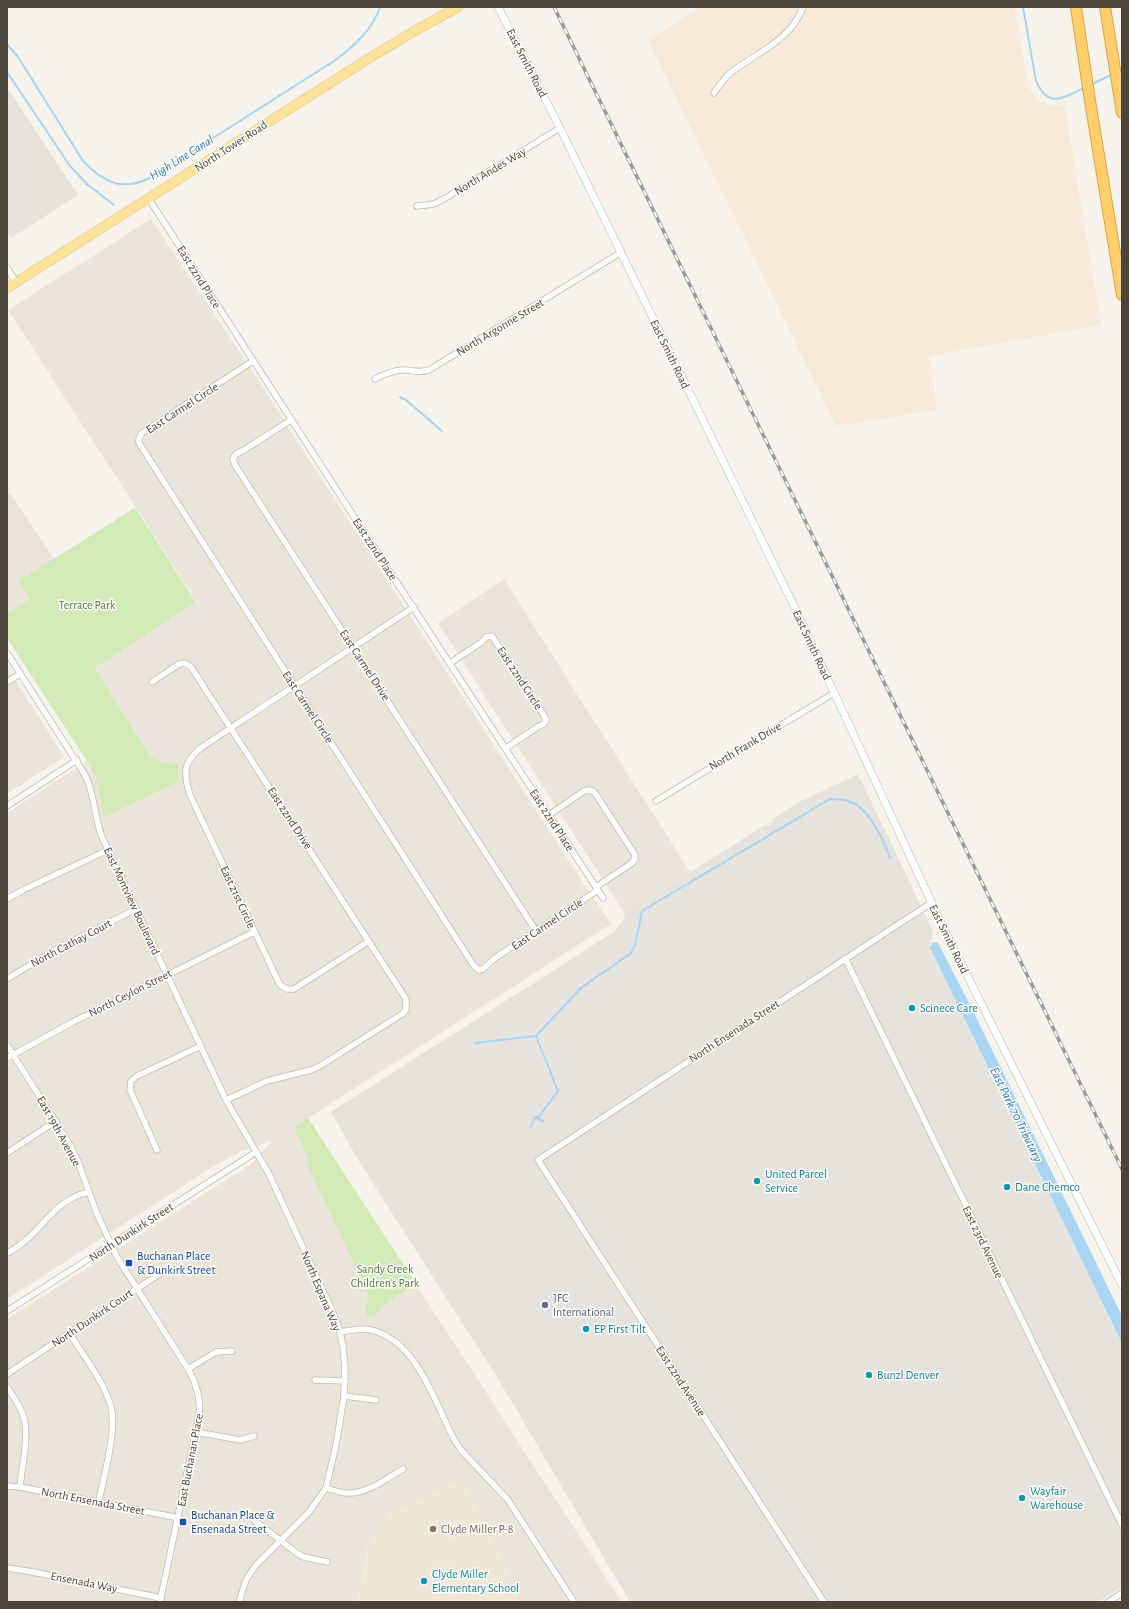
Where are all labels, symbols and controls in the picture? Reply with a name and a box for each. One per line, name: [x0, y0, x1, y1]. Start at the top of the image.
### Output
street label: East Smith Road: [505, 27, 549, 99]
street label: North Tower Road: [193, 118, 269, 174]
water label: High Line Canal: [147, 133, 216, 183]
street label: North Andes Way: [452, 145, 529, 198]
street label: East 22nd Place: [175, 243, 223, 311]
street label: North Argonne Street: [454, 296, 546, 358]
street label: East Smith Road: [648, 318, 692, 390]
street label: East Carmel Circle: [144, 380, 220, 436]
street label: East 22nd Place: [350, 516, 400, 582]
park label: Terrace Park: [59, 599, 116, 611]
street label: East Smith Road: [791, 608, 833, 682]
street label: East Carmel Drive: [338, 627, 392, 703]
street label: East 22nd Circle: [495, 644, 545, 712]
street label: East Carmel Circle: [280, 669, 336, 745]
street label: North Frank Drive: [707, 720, 783, 772]
street label: East 22nd Drive: [265, 785, 315, 851]
street label: East 22nd Place: [527, 787, 577, 853]
street label: East Montview Boulevard: [102, 845, 162, 957]
street label: East 21st Circle: [218, 864, 258, 930]
street label: East Carmel Circle: [509, 896, 585, 952]
street label: East Smith Road: [927, 903, 971, 975]
street label: North Cathay Court: [29, 917, 114, 970]
street label: North Ceylon Street: [87, 967, 174, 1020]
street label: North Ensenada Street: [687, 997, 782, 1065]
place label: Scinece Care: [920, 1002, 978, 1014]
marker: Scinece Care: [907, 1003, 917, 1013]
water label: East Park 70 Tributary: [987, 1065, 1044, 1165]
street label: East 19th Avenue: [35, 1094, 83, 1168]
place label: United Parcel Service: [765, 1168, 827, 1194]
marker: United Parcel Service: [752, 1176, 762, 1186]
place label: Dane Chemco: [1015, 1181, 1080, 1193]
marker: Dane Chemco: [1002, 1182, 1012, 1192]
street label: North Dunkirk Street: [87, 1200, 175, 1264]
street label: East 23rd Avenue: [960, 1204, 1006, 1280]
street label: North Espana Way: [298, 1249, 343, 1333]
place label: Buchanan Place & Dunkirk Street: [137, 1250, 215, 1276]
marker: Buchanan Place & Dunkirk Street: [124, 1258, 134, 1268]
park label: Sandy Creek Children's Park: [351, 1263, 420, 1289]
street label: North Dunkirk Court: [49, 1286, 135, 1350]
place label: JFC International: [553, 1292, 614, 1318]
marker: JFC International: [540, 1300, 550, 1310]
place label: EP First Tilt: [594, 1323, 646, 1335]
marker: EP First Tilt: [581, 1324, 591, 1334]
street label: East 22nd Avenue: [654, 1344, 708, 1418]
place label: Bunzl Denver: [877, 1369, 939, 1381]
marker: Bunzl Denver: [864, 1370, 874, 1380]
street label: East Buchanan Place: [175, 1412, 205, 1508]
street label: North Ensenada Street: [40, 1485, 146, 1517]
place label: Wayfair Warehouse: [1030, 1485, 1083, 1511]
marker: Wayfair Warehouse: [1017, 1493, 1027, 1503]
place label: Buchanan Place & Ensenada Street: [191, 1509, 275, 1535]
marker: Buchanan Place & Ensenada Street: [178, 1517, 188, 1527]
place label: Clyde Miller P-8: [441, 1523, 514, 1536]
marker: Clyde Miller P-8: [428, 1524, 438, 1534]
place label: Clyde Miller Elementary School: [432, 1568, 519, 1595]
street label: Ensenada Way: [49, 1570, 118, 1595]
marker: Clyde Miller Elementary School: [419, 1576, 429, 1586]

